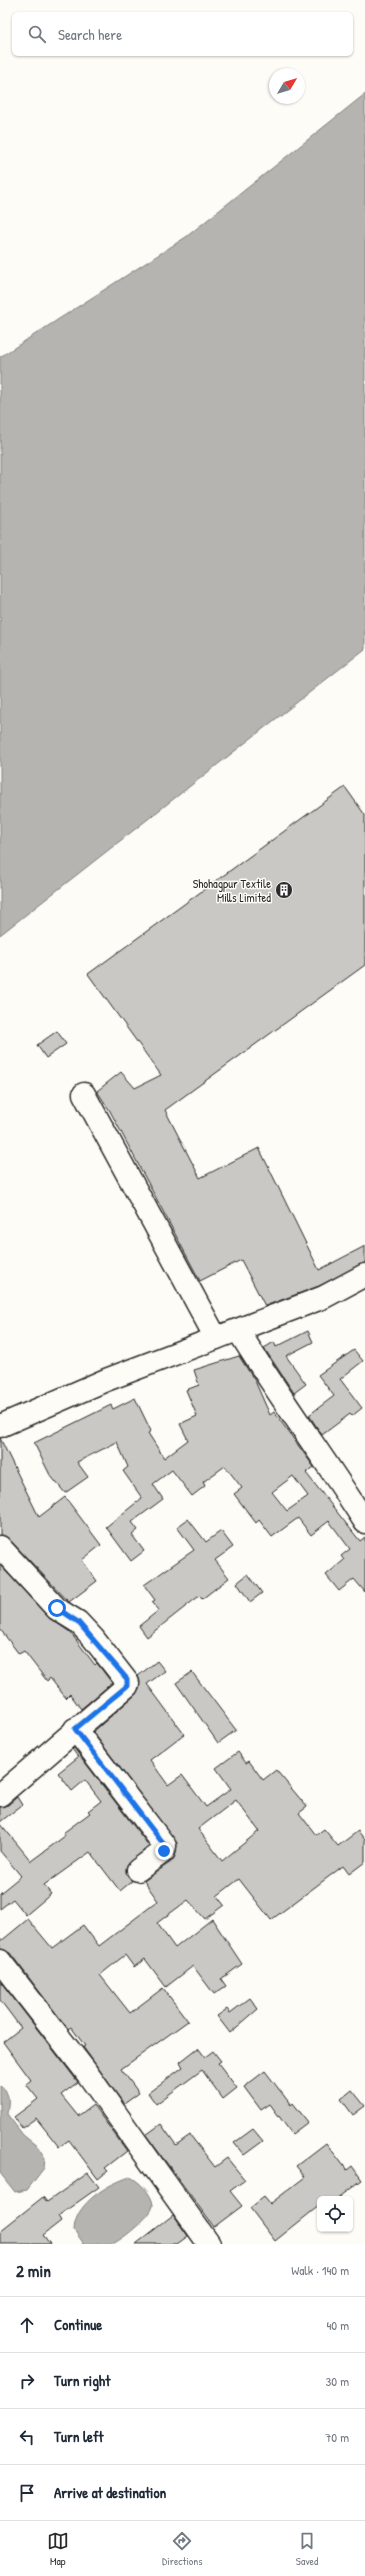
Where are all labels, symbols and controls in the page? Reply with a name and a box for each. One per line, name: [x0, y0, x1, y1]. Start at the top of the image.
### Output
search box: [12, 12, 353, 56]
icon: search: [26, 23, 48, 45]
text: Search here: [58, 24, 122, 45]
north arrow: [269, 68, 305, 104]
place label: Shohagpur Textile Mills Limited: [193, 875, 271, 906]
building icon: Shohagpur Textile Mills Limited: [274, 880, 294, 900]
route start: [48, 1599, 66, 1617]
route end: [155, 1842, 173, 1860]
map controls: [317, 2196, 353, 2232]
button: locate: [317, 2196, 353, 2232]
text: 2 min: [16, 2259, 51, 2282]
text: Walk · 140 m: [291, 2261, 349, 2279]
icon: ahead: [16, 2314, 38, 2336]
text: Continue: [54, 2314, 102, 2335]
text: 40 m: [326, 2316, 349, 2334]
icon: right: [16, 2370, 38, 2392]
text: Turn right: [54, 2370, 110, 2391]
text: 30 m: [326, 2372, 349, 2390]
icon: left: [16, 2426, 38, 2448]
text: Turn left: [54, 2426, 104, 2447]
text: 70 m: [325, 2428, 349, 2446]
icon: arrive: [16, 2482, 38, 2504]
text: Arrive at destination: [54, 2482, 166, 2503]
tab: Map: [47, 2530, 69, 2568]
tab: Directions: [162, 2530, 203, 2568]
tab: Saved: [296, 2530, 318, 2568]

